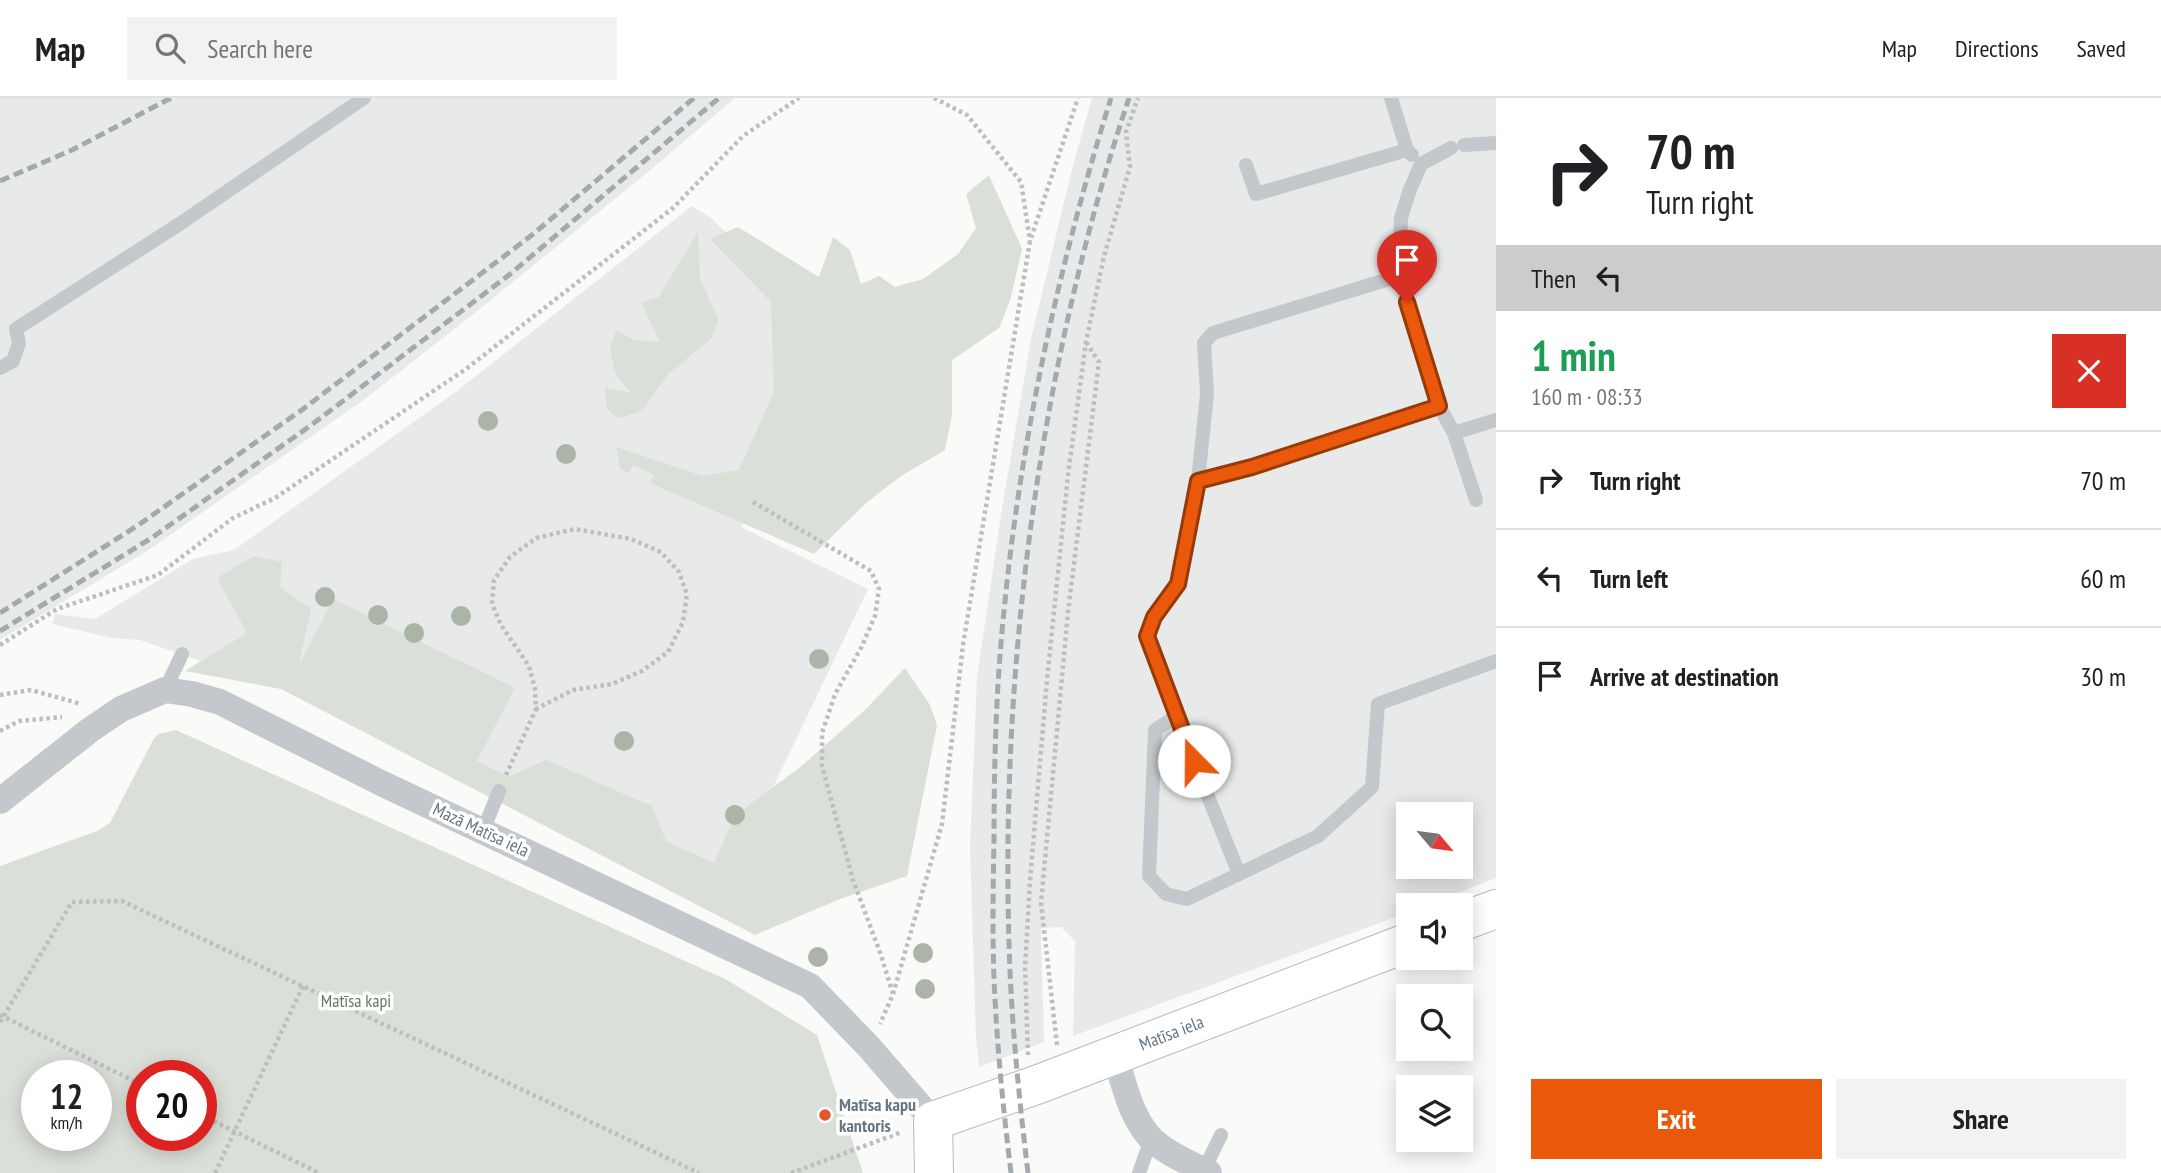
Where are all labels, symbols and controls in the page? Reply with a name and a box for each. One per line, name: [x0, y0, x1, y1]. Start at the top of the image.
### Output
search box: [127, 17, 617, 80]
text: Map: [35, 27, 85, 70]
icon: search: [151, 29, 189, 67]
text: Search here: [207, 32, 313, 65]
text: Map: [1882, 33, 1917, 64]
text: Directions: [1955, 33, 2039, 64]
text: Saved: [2077, 33, 2126, 64]
text: 70 m: [1646, 119, 1735, 183]
icon: right: [1531, 126, 1622, 217]
text: Turn right: [1646, 181, 1754, 223]
pin: [1377, 230, 1437, 302]
icon: arrive: [1388, 241, 1426, 279]
icon: left: [1590, 259, 1628, 297]
text: Then: [1531, 262, 1576, 295]
text: 1 min: [1531, 328, 1616, 383]
button: close: [2052, 334, 2126, 408]
text: 160 m · 08:33: [1531, 382, 1643, 411]
icon: right: [1531, 461, 1569, 499]
text: Turn right: [1590, 464, 1681, 497]
text: 70 m: [2080, 464, 2126, 497]
icon: left: [1531, 559, 1569, 597]
text: Turn left: [1590, 562, 1668, 595]
text: 60 m: [2080, 562, 2126, 595]
icon: arrive: [1531, 657, 1569, 695]
text: Arrive at destination: [1590, 660, 1779, 693]
text: 30 m: [2080, 660, 2126, 693]
position arrow: [1157, 724, 1231, 798]
street label: Mazā Matīsa iela: [429, 797, 533, 862]
north arrow: [1396, 802, 1474, 878]
map controls: [1396, 802, 1473, 1152]
button: sound: [1396, 893, 1473, 970]
button: search: [1396, 984, 1473, 1061]
park label: Matīsa kapi: [321, 989, 391, 1012]
street label: Matīsa iela: [1136, 1010, 1207, 1056]
speed limit sign: 20: [126, 1060, 217, 1151]
text: 12: [50, 1073, 83, 1119]
button: layers: [1396, 1075, 1473, 1152]
button: Exit: [1531, 1079, 1822, 1159]
button: Share: [1836, 1079, 2126, 1159]
place label: Matīsa kapu kantoris: [839, 1093, 916, 1137]
marker: Matīsa kapu kantoris: [817, 1107, 833, 1123]
text: km/h: [51, 1111, 82, 1134]

